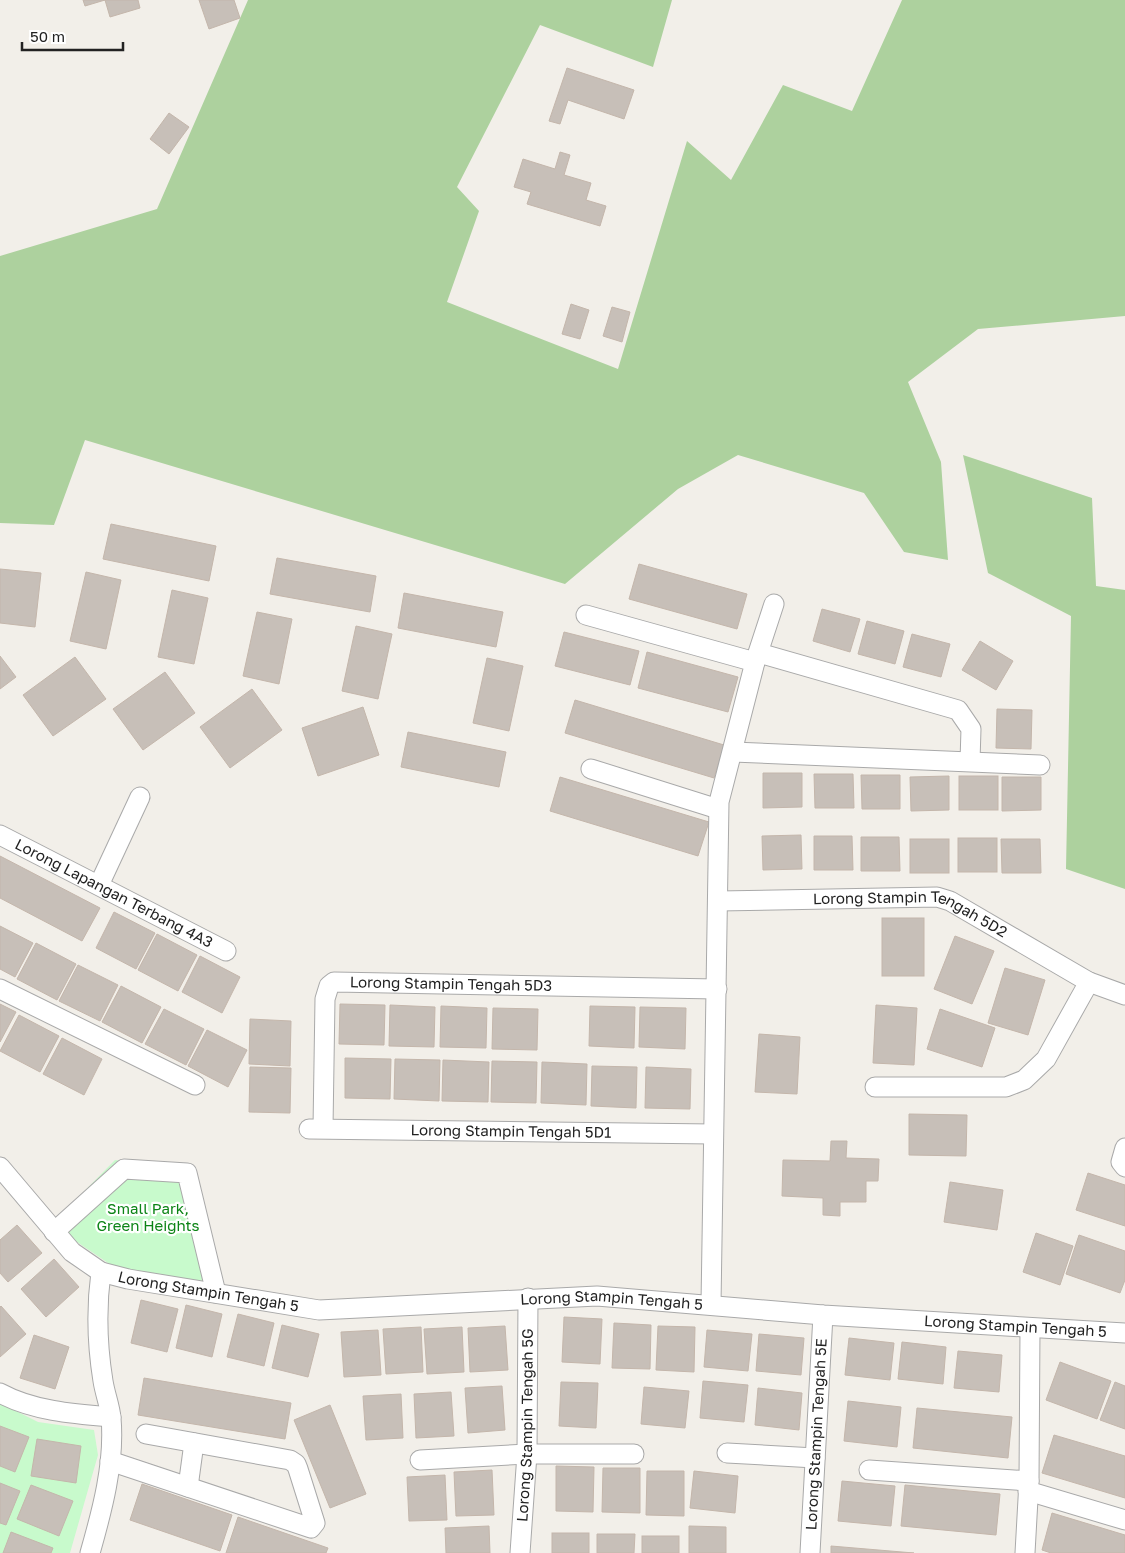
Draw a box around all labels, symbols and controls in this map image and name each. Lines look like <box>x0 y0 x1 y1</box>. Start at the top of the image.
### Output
scale bar <box>22 20 124 52</box>
text: 50 m <box>30 27 65 45</box>
street label: Lorong Lapangan Terbang 4A3 <box>12 834 216 951</box>
street label: Lorong Stampin Tengah 5D2 <box>813 887 1011 940</box>
street label: Lorong Stampin Tengah 5D3 <box>350 972 552 994</box>
street label: Lorong Stampin Tengah 5D1 <box>410 1120 612 1141</box>
park label: Small Park, Green Heights <box>96 1199 200 1234</box>
street label: Lorong Stampin Tengah 5 <box>116 1267 300 1315</box>
street label: Lorong Stampin Tengah 5 <box>520 1286 704 1313</box>
street label: Lorong Stampin Tengah 5 <box>924 1311 1107 1340</box>
street label: Lorong Stampin Tengah 5G <box>512 1328 536 1522</box>
street label: Lorong Stampin Tengah 5E <box>801 1338 830 1531</box>

